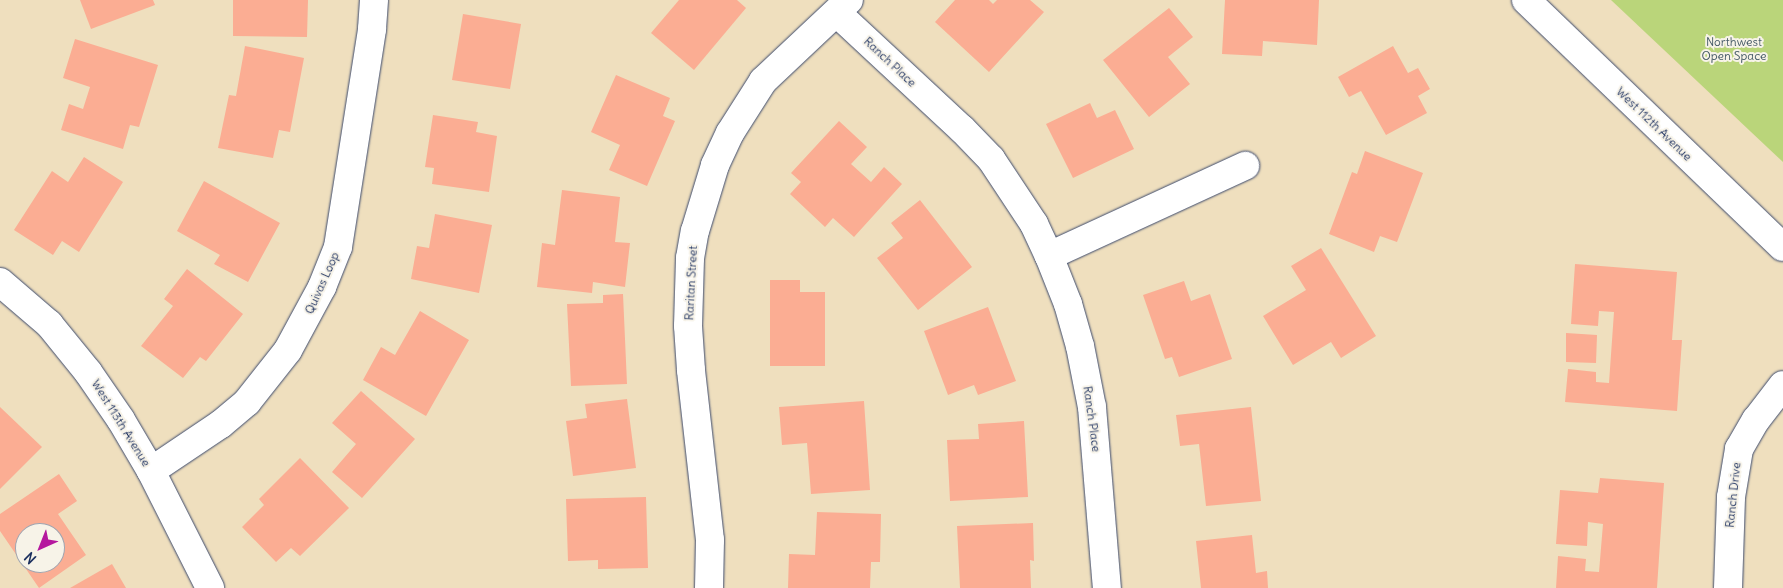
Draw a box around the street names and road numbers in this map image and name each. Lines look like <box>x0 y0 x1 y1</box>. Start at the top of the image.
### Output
street label: Ranch Place <box>861 34 919 90</box>
street label: West 112th Avenue <box>1613 84 1695 164</box>
street label: Raritan Street <box>682 245 700 321</box>
street label: Quivas Loop <box>302 250 342 316</box>
street label: West 113th Avenue <box>88 377 154 469</box>
street label: Ranch Place <box>1080 385 1104 453</box>
street label: Ranch Drive <box>1722 462 1744 528</box>

